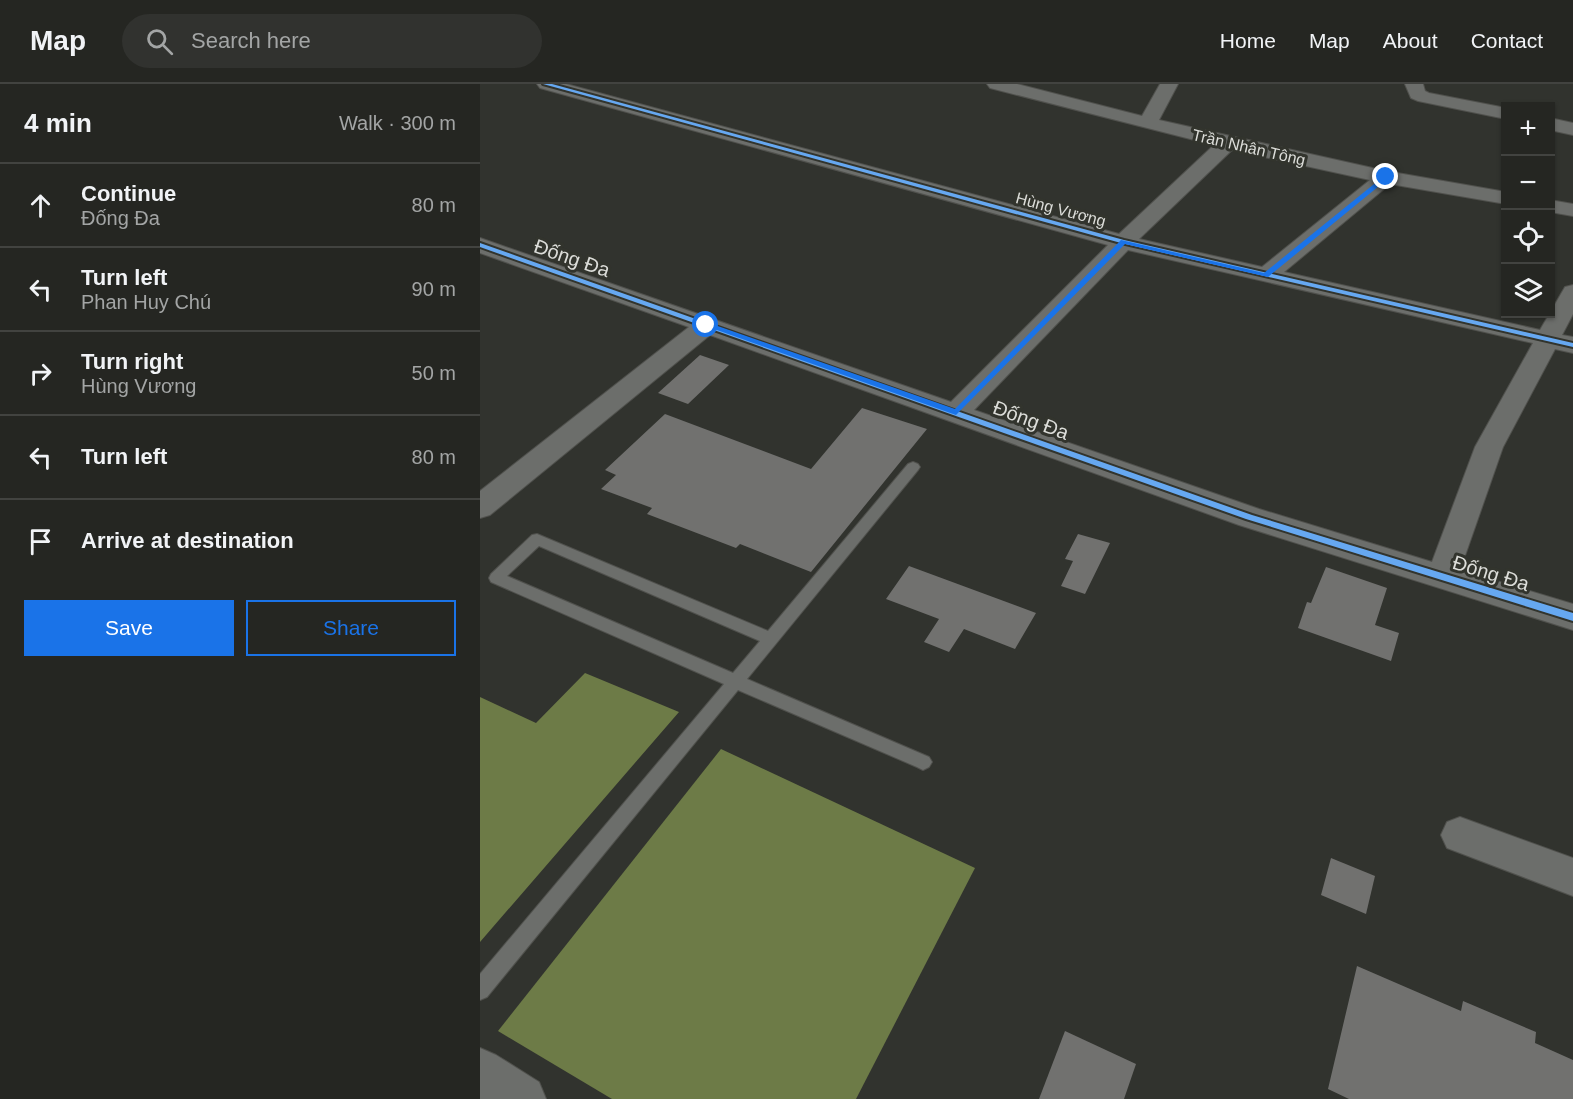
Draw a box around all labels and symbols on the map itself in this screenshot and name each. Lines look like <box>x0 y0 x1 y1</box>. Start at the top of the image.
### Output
street label: Trần Nhân Tông <box>1191 126 1307 169</box>
route end <box>1372 163 1398 189</box>
street label: Hùng Vương <box>1014 189 1108 230</box>
street label: Đống Đa <box>531 235 614 282</box>
route start <box>692 311 718 337</box>
street label: Đống Đa <box>990 396 1073 444</box>
street label: Đống Đa <box>1450 551 1533 595</box>

